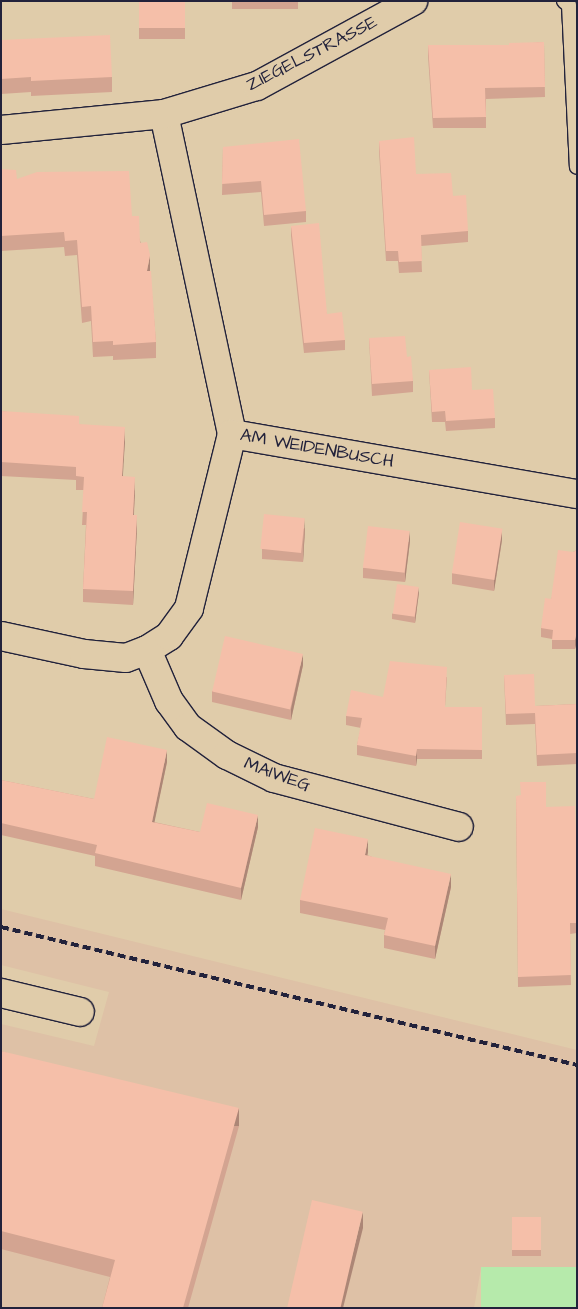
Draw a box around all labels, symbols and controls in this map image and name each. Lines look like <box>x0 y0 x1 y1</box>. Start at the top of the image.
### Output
street label: ZIEGELSTRASSE <box>243 12 381 96</box>
street label: AM WEIDENBUSCH <box>238 425 396 473</box>
street label: MAIWEG <box>241 753 313 797</box>

